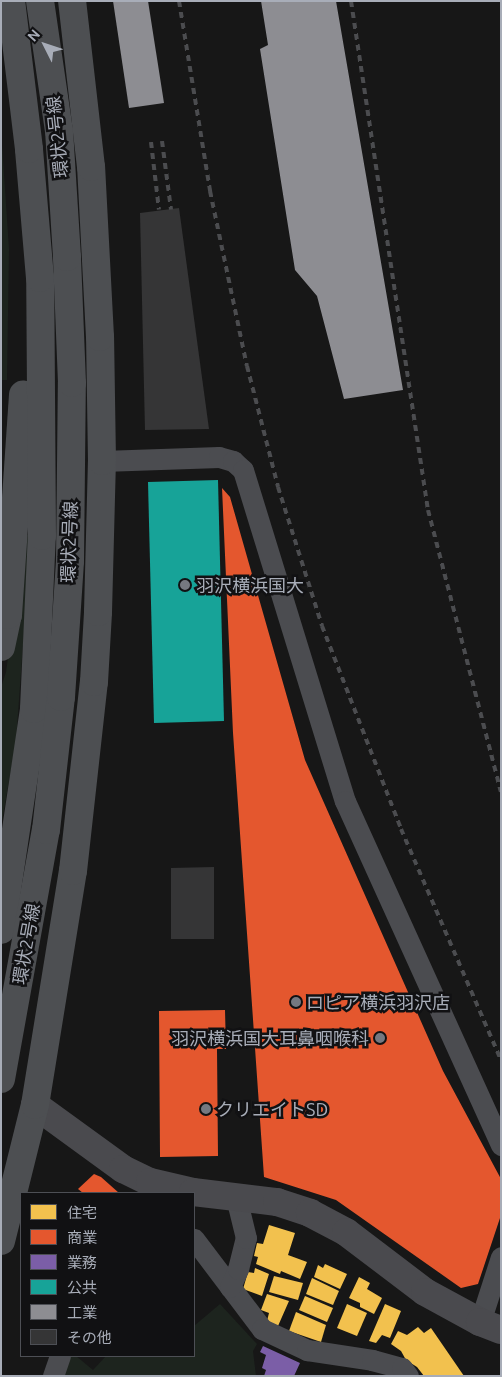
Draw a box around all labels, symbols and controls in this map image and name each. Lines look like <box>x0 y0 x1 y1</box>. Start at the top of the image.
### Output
north arrow <box>20 20 70 70</box>
text: N <box>24 26 43 44</box>
street label: 環状2号線 <box>42 95 72 179</box>
street label: 環状2号線 <box>57 501 81 583</box>
place label: 羽沢横浜国大 <box>196 574 304 596</box>
marker: 羽沢横浜国大 <box>178 578 192 592</box>
street label: 環状2号線 <box>8 902 44 986</box>
place label: ロピア横浜羽沢店 <box>306 991 450 1013</box>
marker: ロピア横浜羽沢店 <box>290 996 302 1008</box>
place label: 羽沢横浜国大耳鼻咽喉科 <box>171 1027 369 1049</box>
marker: 羽沢横浜国大耳鼻咽喉科 <box>373 1031 387 1045</box>
place label: クリエイトSD <box>216 1098 328 1120</box>
marker: クリエイトSD <box>200 1103 212 1115</box>
legend <box>20 1192 195 1357</box>
text: 住宅 <box>67 1204 97 1221</box>
text: 商業 <box>67 1229 97 1246</box>
text: 業務 <box>67 1254 97 1271</box>
text: 公共 <box>67 1279 97 1296</box>
text: 工業 <box>67 1304 97 1321</box>
text: その他 <box>67 1329 112 1346</box>

